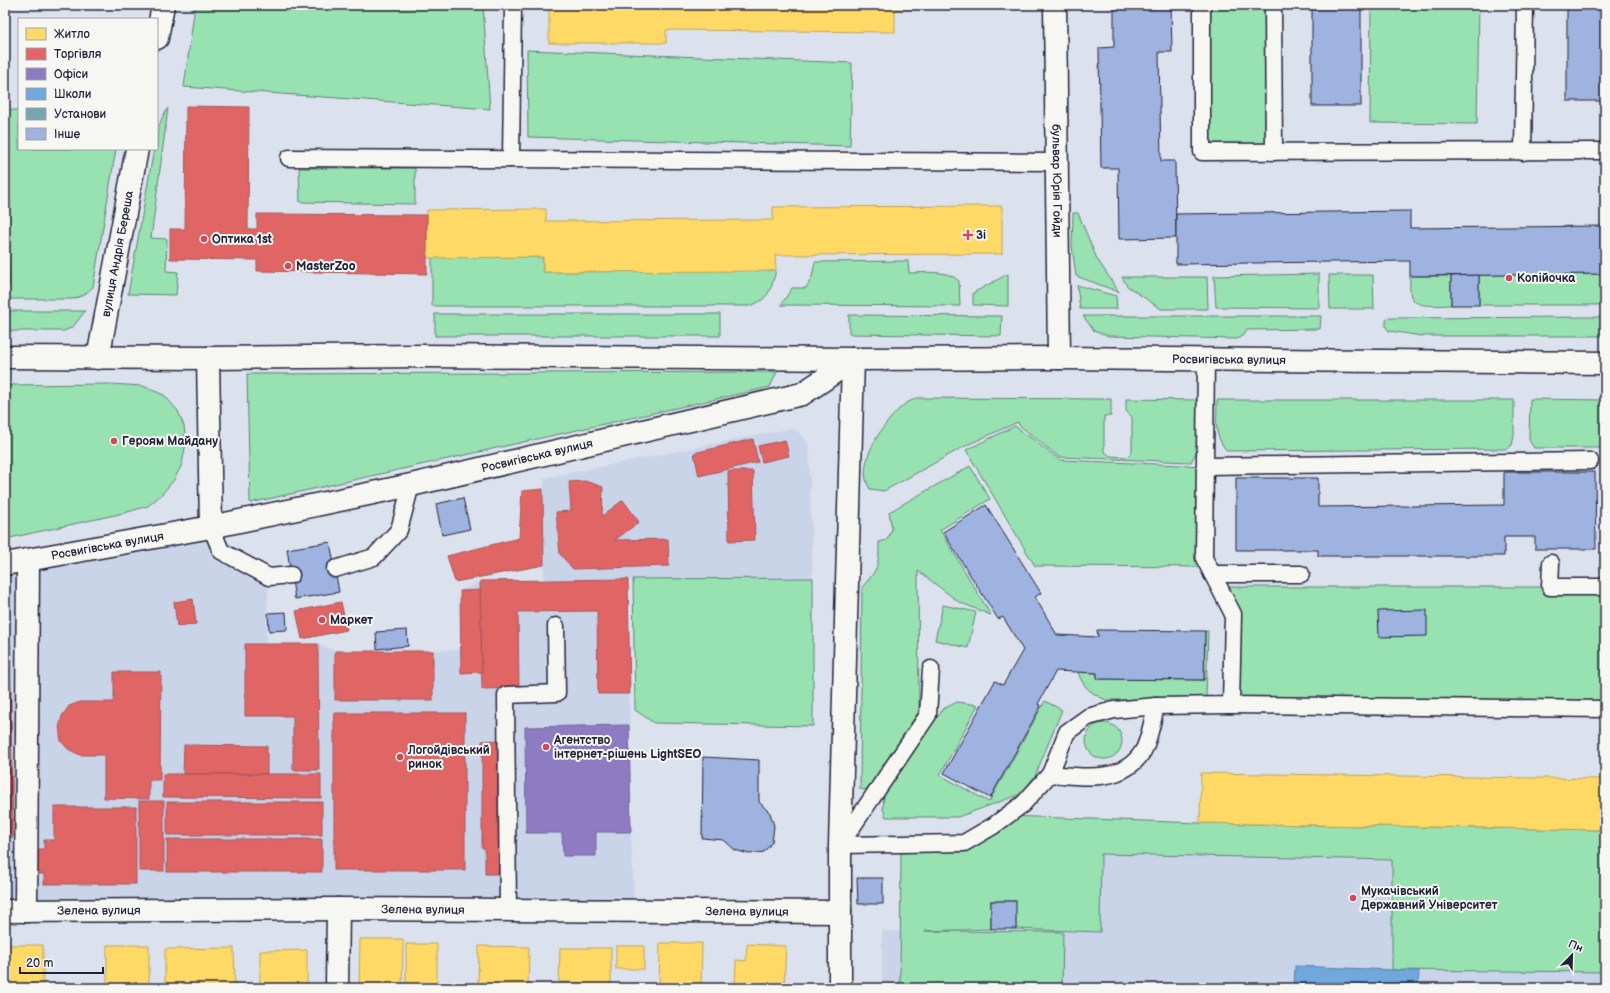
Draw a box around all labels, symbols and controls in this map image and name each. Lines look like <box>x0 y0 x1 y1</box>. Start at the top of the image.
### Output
legend <box>18 18 158 150</box>
text: Житло <box>54 27 90 42</box>
text: Торгівля <box>54 47 102 62</box>
text: Офіси <box>54 67 88 82</box>
text: Школи <box>54 87 91 102</box>
text: Установи <box>54 107 106 122</box>
street label: бульвар Юрія Гойди <box>1049 124 1065 238</box>
text: Інше <box>54 127 80 142</box>
street label: вулиця Андрія Береша <box>98 189 137 318</box>
place label: 3і <box>976 228 986 243</box>
marker: 3і <box>963 230 973 240</box>
place label: Оптика 1st <box>212 232 272 247</box>
marker: Оптика 1st <box>199 234 209 244</box>
place label: MasterZoo <box>296 259 356 274</box>
marker: MasterZoo <box>283 261 293 271</box>
place label: Копійочка <box>1517 271 1576 286</box>
marker: Копійочка <box>1504 273 1514 283</box>
street label: Росвигівська вулиця <box>1172 352 1286 368</box>
place label: Героям Майдану <box>122 434 218 449</box>
street label: Росвигівська вулиця <box>480 435 595 476</box>
marker: Героям Майдану <box>109 436 119 446</box>
street label: Росвигівська вулиця <box>50 528 165 563</box>
place label: Маркет <box>330 613 373 628</box>
marker: Маркет <box>317 615 327 625</box>
place label: Агентство інтернет-рішень LightSEO <box>553 733 702 762</box>
marker: Агентство інтернет-рішень LightSEO <box>541 742 551 752</box>
place label: Логойдівський ринок <box>407 743 490 772</box>
marker: Логойдівський ринок <box>395 752 405 762</box>
place label: Мукачівський Державний Університет <box>1361 884 1498 913</box>
marker: Мукачівський Державний Університет <box>1348 893 1358 903</box>
street label: Зелена вулиця <box>381 902 465 917</box>
street label: Зелена вулиця <box>57 903 141 918</box>
street label: Зелена вулиця <box>705 904 789 919</box>
north arrow <box>1552 935 1592 975</box>
text: Пн <box>1566 937 1585 955</box>
scale bar <box>20 949 103 975</box>
text: 20 m <box>26 956 53 971</box>

